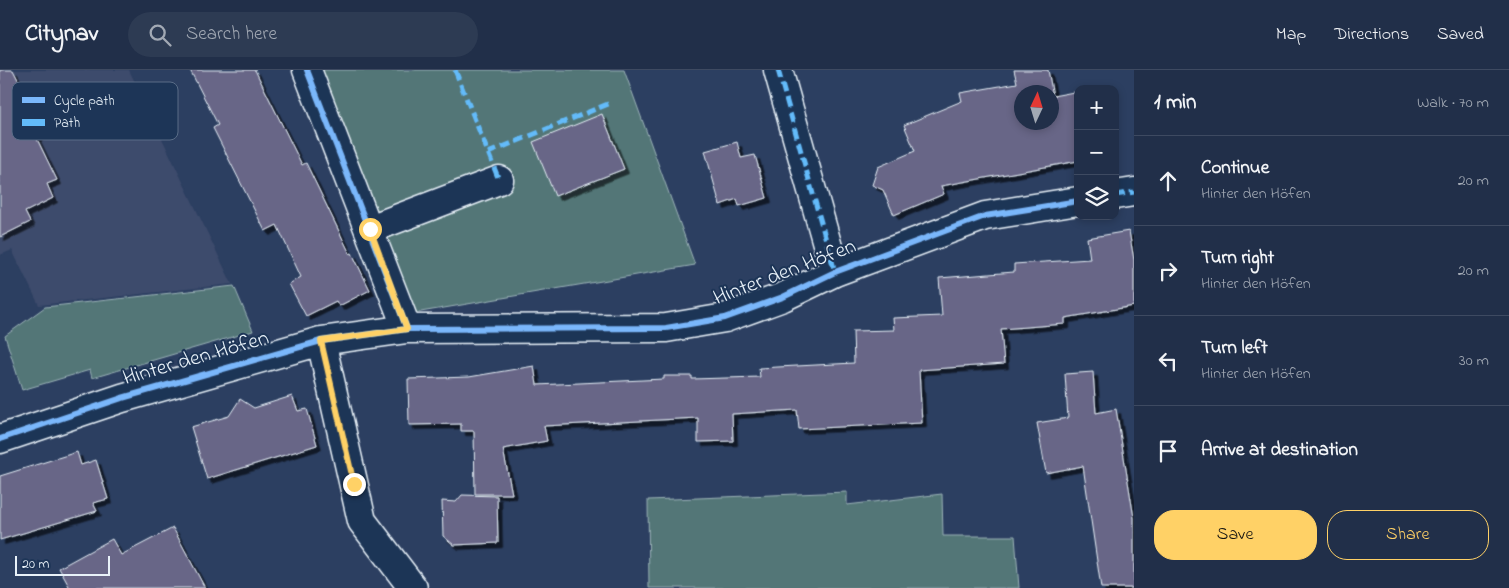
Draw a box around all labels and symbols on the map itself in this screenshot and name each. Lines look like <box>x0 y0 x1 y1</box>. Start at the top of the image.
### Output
legend <box>12 82 178 140</box>
north arrow <box>1014 85 1059 130</box>
text: Cycle path <box>54 91 115 113</box>
text: Path <box>54 113 80 134</box>
route start <box>359 218 382 241</box>
street label: Hinter den Höfen <box>709 231 861 315</box>
street label: Hinter den Höfen <box>119 323 273 395</box>
route end <box>343 473 366 496</box>
scale bar <box>15 553 110 576</box>

